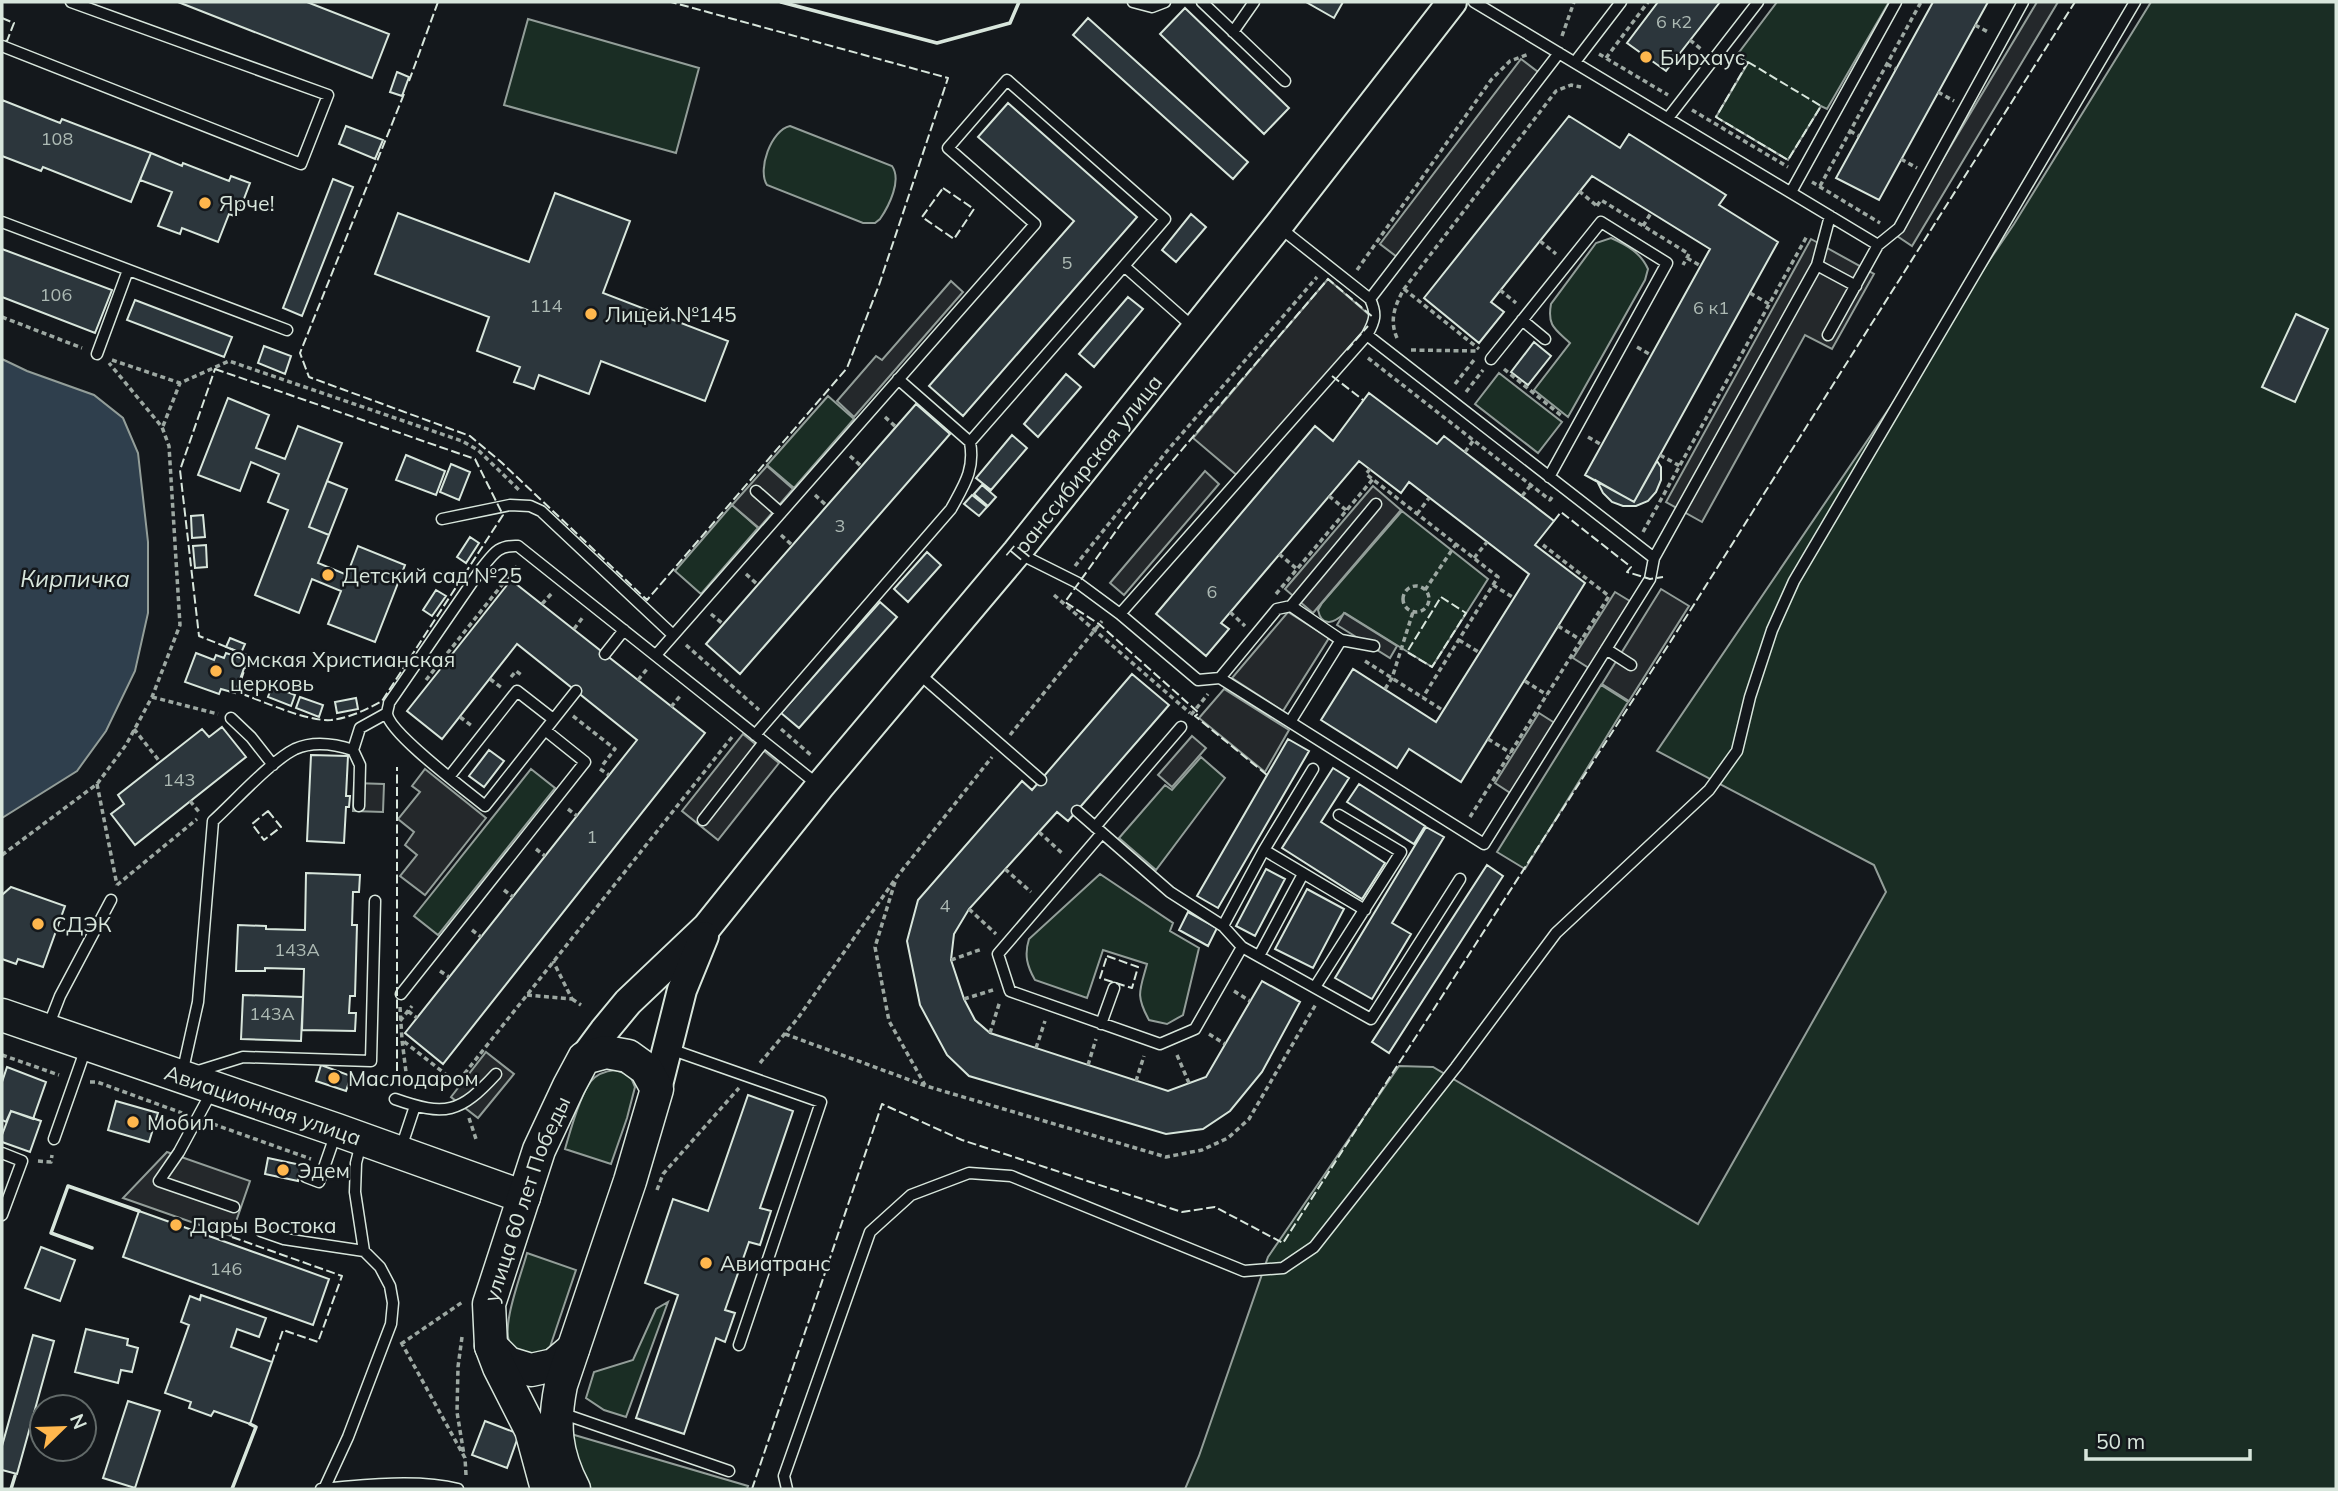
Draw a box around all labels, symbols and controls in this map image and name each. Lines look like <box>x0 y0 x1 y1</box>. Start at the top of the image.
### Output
house number: 6 к2 <box>1656 10 1692 33</box>
place label: Бирхаус <box>1660 44 1745 70</box>
marker: Бирхаус <box>1638 49 1654 65</box>
house number: 108 <box>41 127 73 150</box>
place label: Ярче! <box>219 190 275 216</box>
marker: Ярче! <box>197 195 213 211</box>
house number: 5 <box>1062 251 1073 274</box>
house number: 106 <box>40 283 72 306</box>
house number: 114 <box>530 294 562 317</box>
house number: 6 к1 <box>1693 296 1729 319</box>
place label: Лицей №145 <box>605 301 737 327</box>
marker: Лицей №145 <box>583 306 599 322</box>
street label: Транссибирская улица <box>1001 369 1167 568</box>
house number: 3 <box>835 514 845 537</box>
place label: Детский сад №25 <box>342 562 522 588</box>
water label: Кирпичка <box>20 564 130 593</box>
marker: Детский сад №25 <box>320 567 336 583</box>
house number: 6 <box>1207 580 1217 603</box>
place label: Омская Христианская церковь <box>230 646 455 696</box>
marker: Омская Христианская церковь <box>208 663 224 679</box>
house number: 143 <box>163 768 195 791</box>
house number: 1 <box>587 825 597 848</box>
house number: 4 <box>940 894 951 917</box>
place label: СДЭК <box>52 911 112 937</box>
marker: СДЭК <box>30 916 46 932</box>
house number: 143А <box>274 938 320 961</box>
house number: 143А <box>249 1002 295 1025</box>
street label: Авиационная улица <box>161 1059 365 1151</box>
place label: Маслодаром <box>348 1065 479 1091</box>
marker: Маслодаром <box>326 1070 342 1086</box>
street label: улица 60 лет Победы <box>478 1092 576 1305</box>
place label: Мобил <box>147 1109 214 1135</box>
marker: Мобил <box>125 1114 141 1130</box>
place label: Эдем <box>297 1157 350 1183</box>
marker: Эдем <box>275 1162 291 1178</box>
place label: Дары Востока <box>190 1212 336 1238</box>
marker: Дары Востока <box>168 1217 184 1233</box>
place label: Авиатранс <box>720 1250 831 1276</box>
marker: Авиатранс <box>698 1255 714 1271</box>
house number: 146 <box>210 1257 242 1280</box>
north arrow <box>28 1393 98 1463</box>
text: N <box>65 1410 92 1433</box>
scale bar <box>2086 1418 2250 1462</box>
text: 50 m <box>2096 1428 2145 1454</box>

